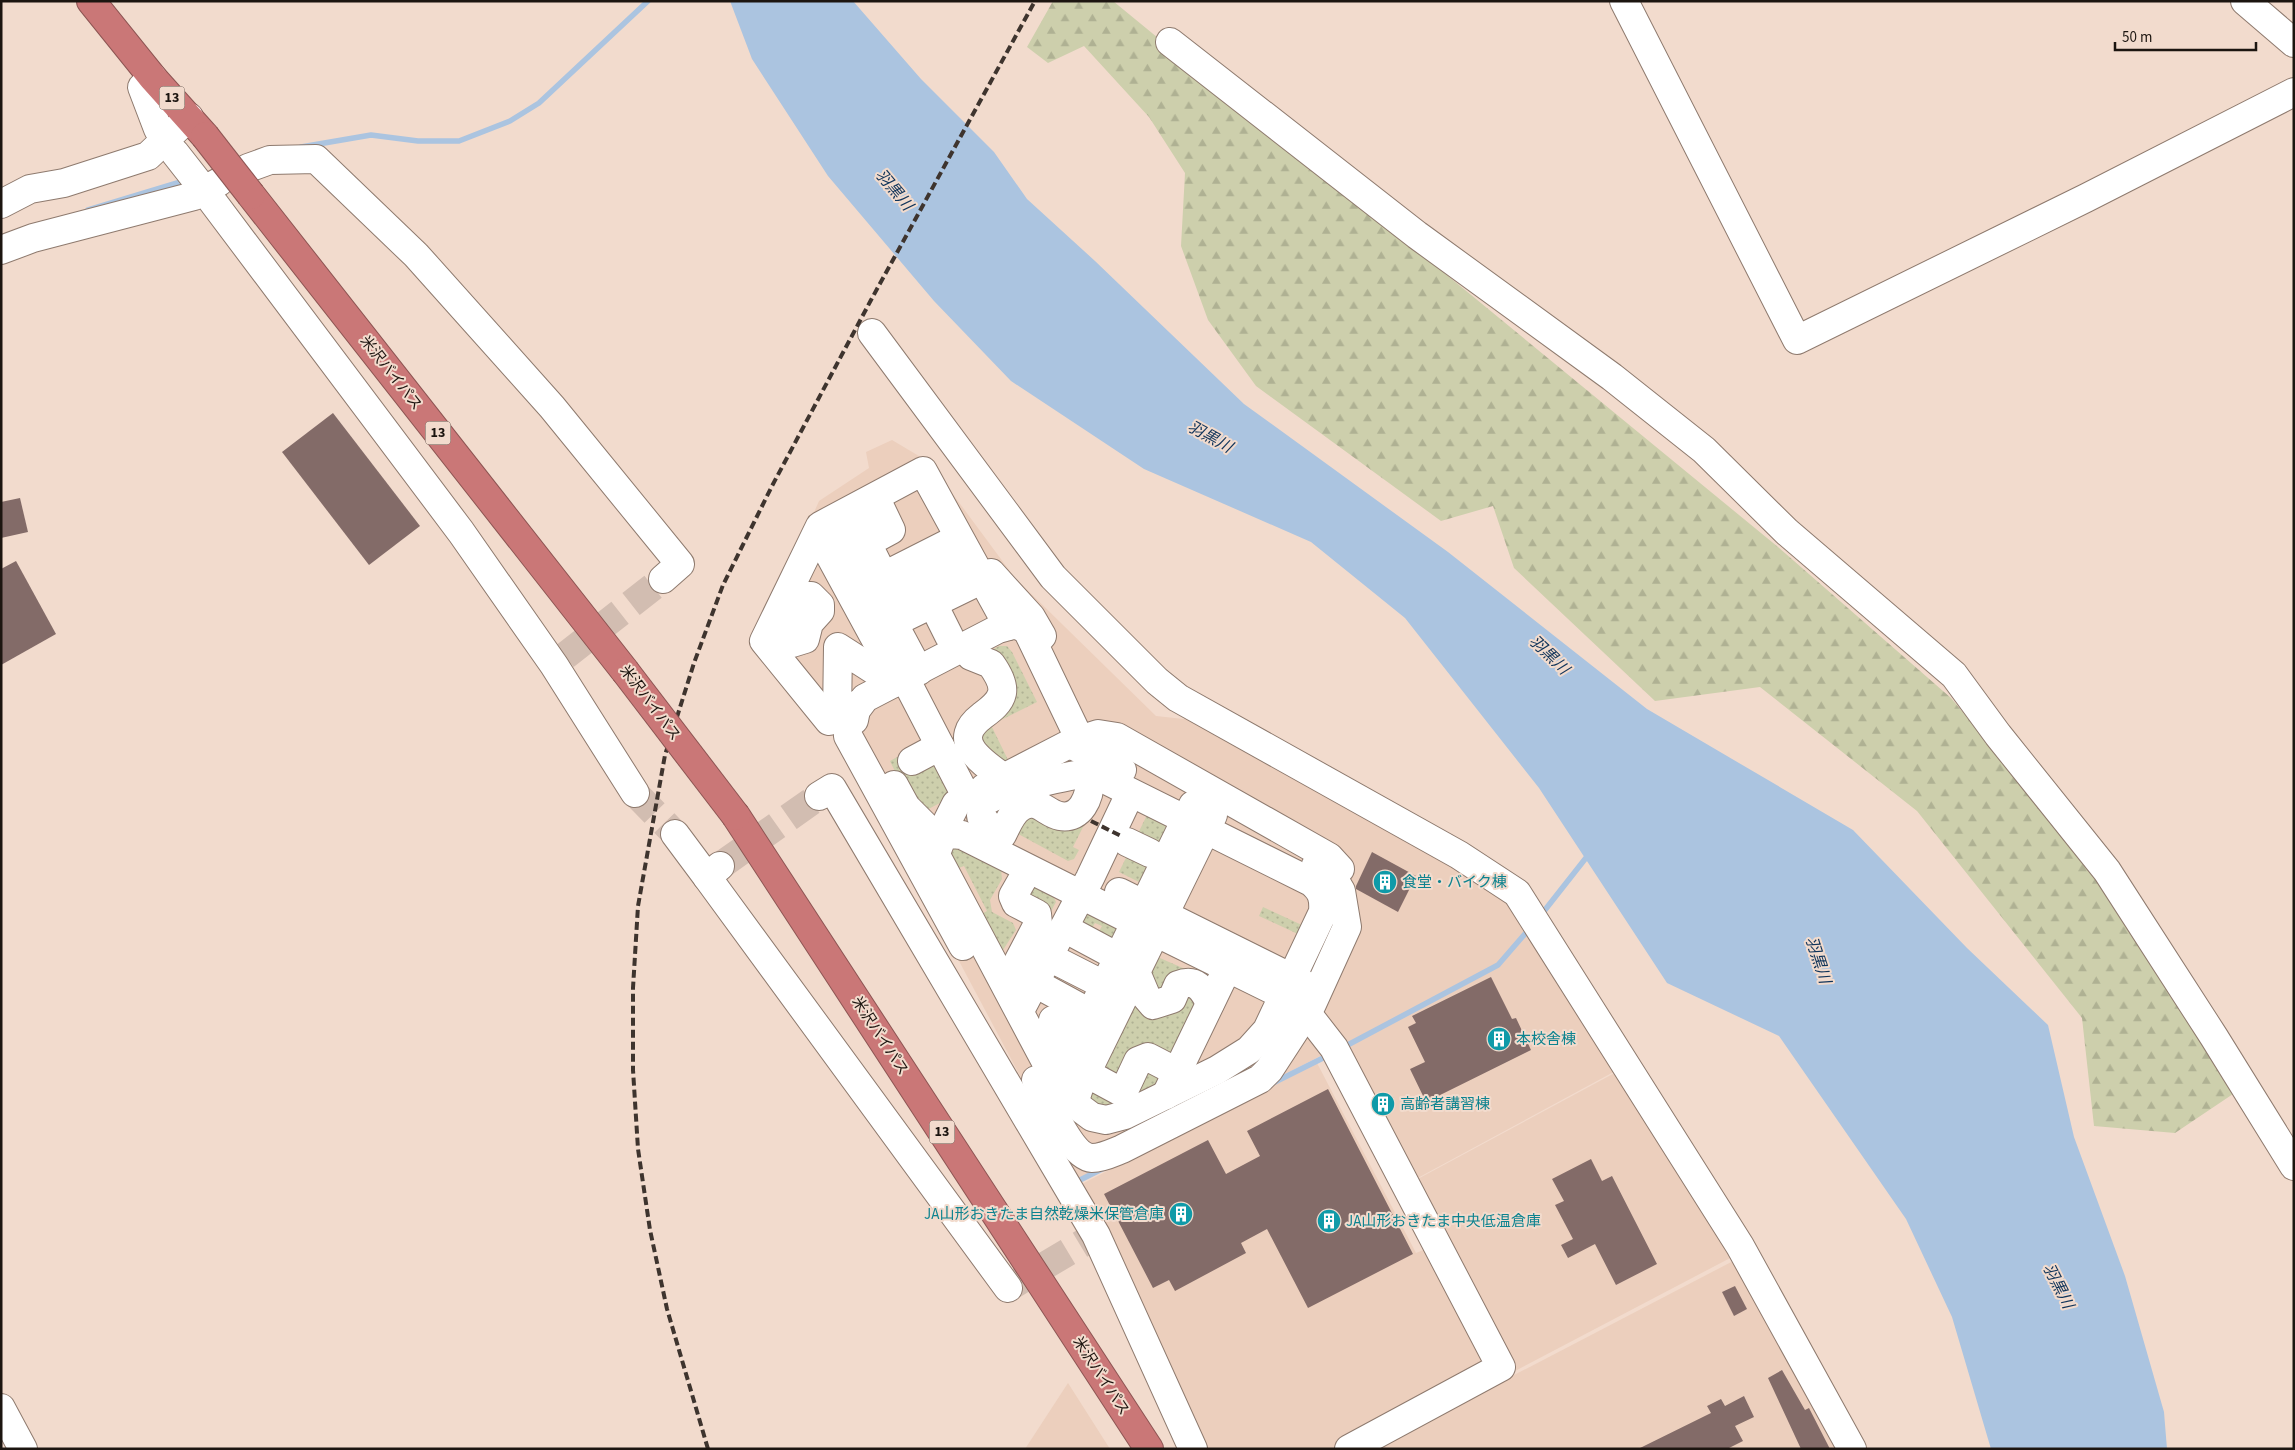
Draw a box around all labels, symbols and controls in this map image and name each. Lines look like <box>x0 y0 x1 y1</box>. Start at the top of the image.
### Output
scale bar <box>2115 20 2256 52</box>
text: 50 m <box>2122 27 2152 48</box>
road number: 13 <box>160 86 184 110</box>
water label: 羽黒川 <box>870 165 919 217</box>
street label: 米沢バイパス <box>355 331 427 415</box>
water label: 羽黒川 <box>1184 416 1238 459</box>
road number: 13 <box>426 422 450 444</box>
water label: 羽黒川 <box>1524 630 1575 681</box>
street label: 米沢バイパス <box>615 661 685 745</box>
building icon: 食堂・バイク棟 <box>1372 869 1398 895</box>
place label: 食堂・バイク棟 <box>1402 872 1507 893</box>
water label: 羽黒川 <box>1800 934 1836 988</box>
street label: 米沢バイパス <box>847 993 913 1079</box>
building icon: 本校舎棟 <box>1486 1026 1512 1052</box>
place label: 本校舎棟 <box>1516 1029 1576 1050</box>
building icon: 高齢者講習棟 <box>1370 1091 1396 1117</box>
place label: 高齢者講習棟 <box>1400 1094 1490 1115</box>
road number: 13 <box>930 1120 954 1144</box>
building icon: JA山形おきたま自然乾燥米保管倉庫 <box>1168 1201 1194 1227</box>
place label: JA山形おきたま自然乾燥米保管倉庫 <box>924 1204 1164 1225</box>
building icon: JA山形おきたま中央低温倉庫 <box>1316 1208 1342 1234</box>
place label: JA山形おきたま中央低温倉庫 <box>1346 1211 1541 1232</box>
water label: 羽黒川 <box>2037 1260 2080 1314</box>
street label: 米沢バイパス <box>1068 1333 1134 1419</box>

